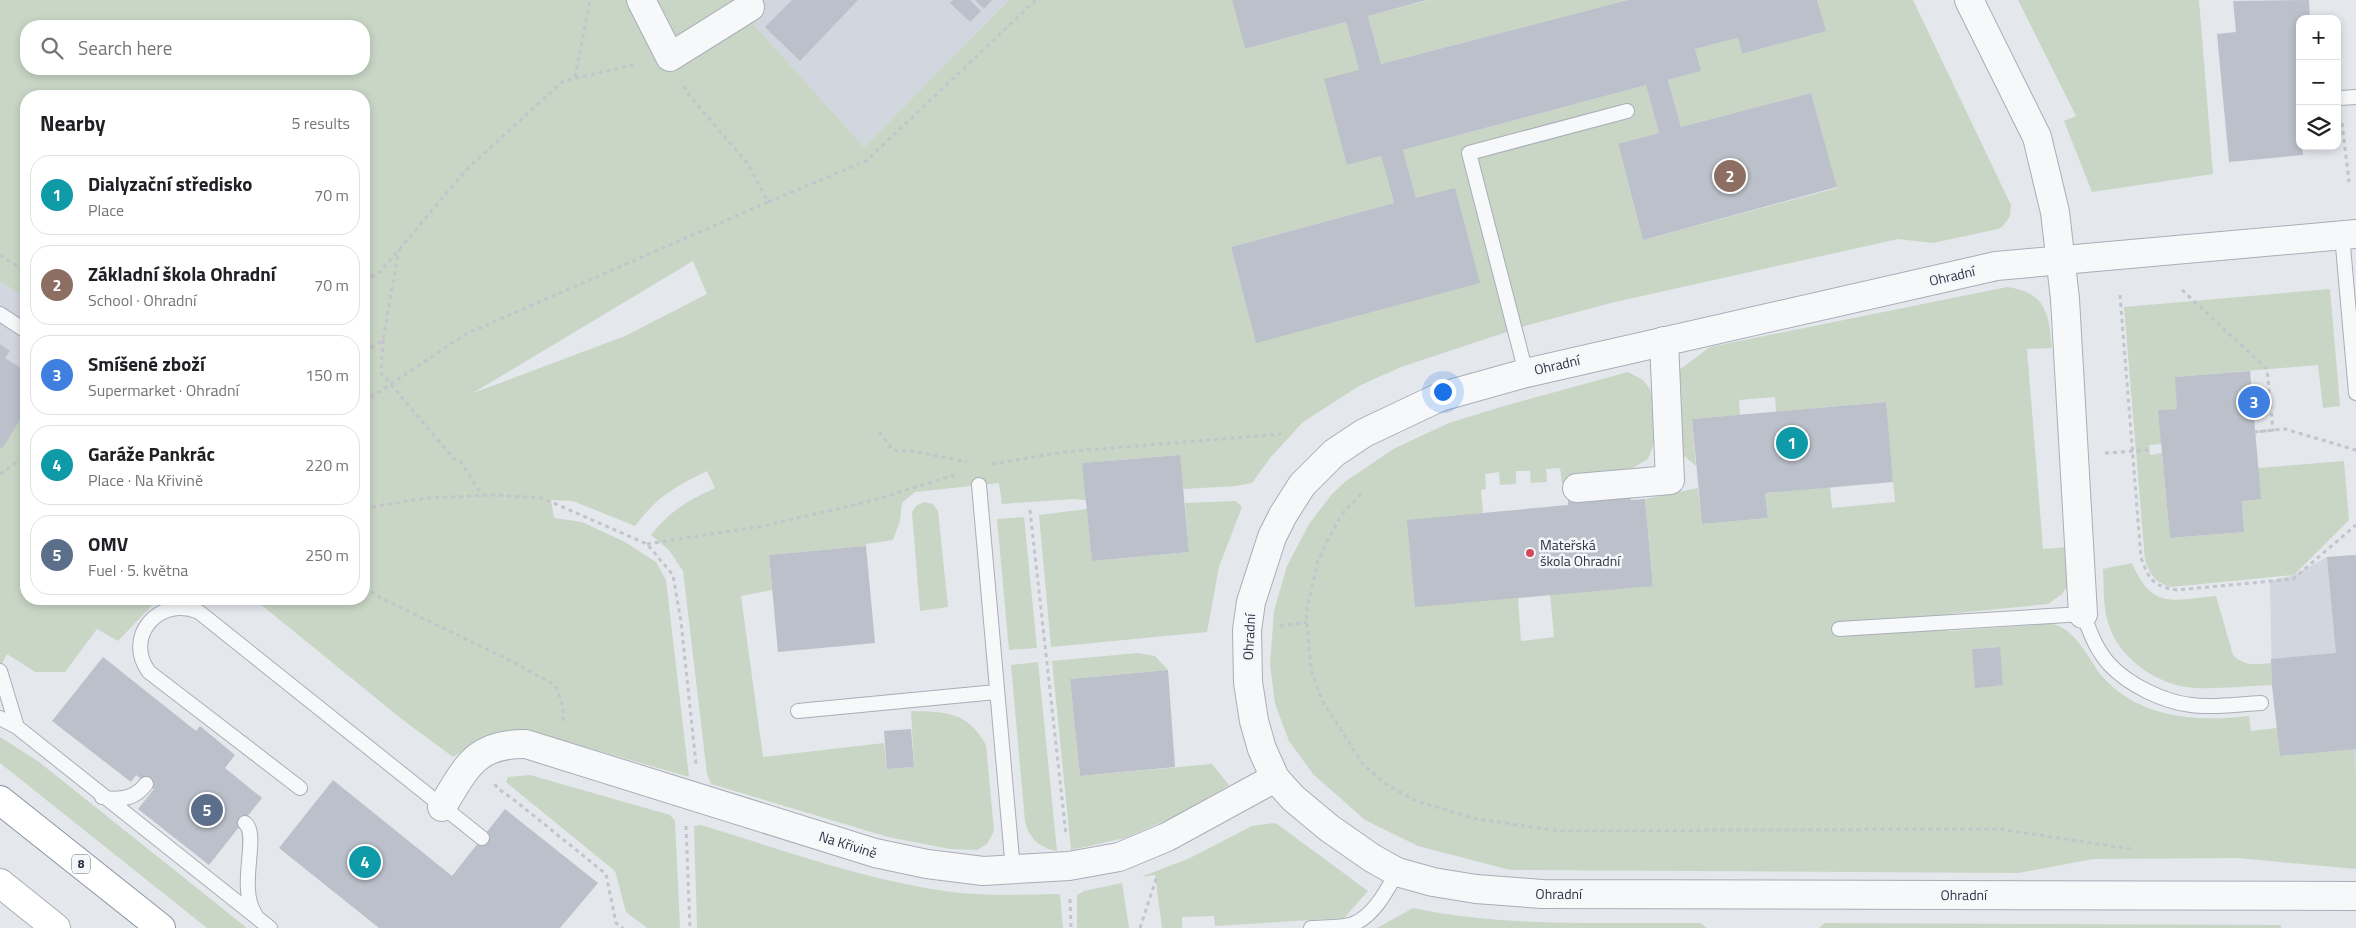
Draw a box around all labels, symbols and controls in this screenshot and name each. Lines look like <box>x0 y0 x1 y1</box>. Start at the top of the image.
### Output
map controls <box>2296 15 2341 150</box>
button: + <box>2296 15 2341 60</box>
search box <box>20 20 370 75</box>
text: Search here <box>78 33 172 62</box>
icon: search <box>38 34 66 62</box>
button: − <box>2296 60 2341 105</box>
button: layers <box>2296 105 2341 150</box>
text: Nearby <box>40 107 105 139</box>
text: 5 results <box>291 111 350 135</box>
pin: 2 <box>1714 157 1746 195</box>
text: Dialyzační středisko <box>88 169 252 198</box>
text: 1 <box>53 183 61 207</box>
text: 70 m <box>314 183 349 207</box>
text: Place <box>88 198 124 222</box>
text: Základní škola Ohradní <box>88 259 276 288</box>
street label: Ohradní <box>1927 260 1978 291</box>
text: 2 <box>53 273 61 297</box>
text: 70 m <box>314 273 349 297</box>
text: School · Ohradní <box>88 288 197 312</box>
text: Smíšené zboží <box>88 349 205 378</box>
street label: Ohradní <box>1532 349 1583 380</box>
text: 3 <box>53 363 61 387</box>
text: 150 m <box>305 363 349 387</box>
text: Supermarket · Ohradní <box>88 378 239 402</box>
your location <box>1430 379 1456 405</box>
pin: 3 <box>2238 383 2270 421</box>
pin: 1 <box>1776 424 1808 462</box>
text: Garáže Pankrác <box>88 439 215 468</box>
text: 4 <box>53 453 61 477</box>
text: 220 m <box>305 453 349 477</box>
text: Place · Na Křivině <box>88 468 203 492</box>
text: OMV <box>88 529 128 558</box>
place label: Mateřská škola Ohradní <box>1540 534 1621 571</box>
text: 5 <box>53 543 61 567</box>
text: 250 m <box>305 543 349 567</box>
marker: Mateřská škola Ohradní <box>1524 547 1536 559</box>
text: Fuel · 5. května <box>88 558 188 582</box>
street label: Ohradní <box>1237 612 1260 661</box>
pin: 5 <box>191 791 223 829</box>
street label: Na Křivině <box>816 825 880 863</box>
pin: 4 <box>349 843 381 881</box>
road number: 8 <box>72 854 90 874</box>
street label: Ohradní <box>1535 883 1583 904</box>
street label: Ohradní <box>1940 884 1988 905</box>

